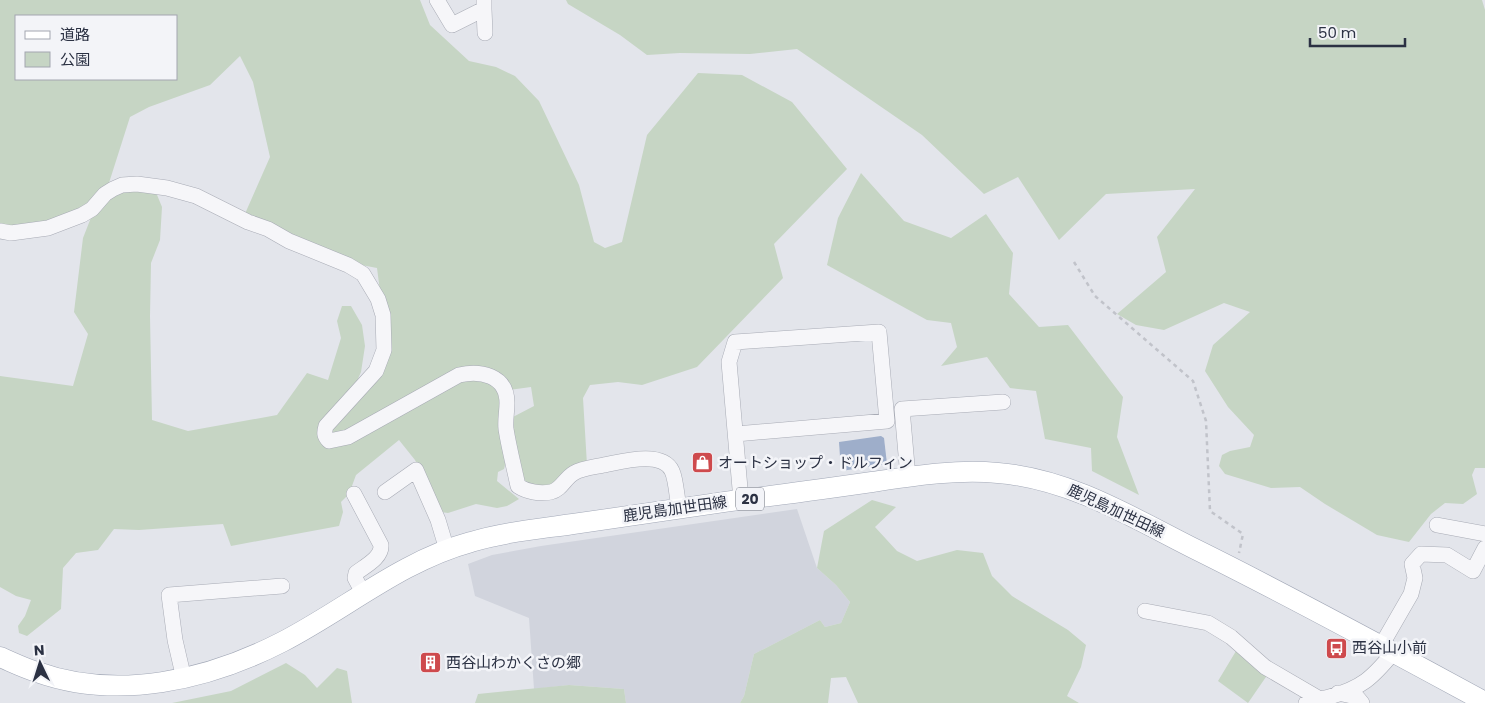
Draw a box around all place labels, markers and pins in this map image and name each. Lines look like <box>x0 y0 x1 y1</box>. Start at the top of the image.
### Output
shop icon: オートショップ・ドルフィン <box>690 451 714 475</box>
place label: オートショップ・ドルフィン <box>718 452 913 473</box>
bus stop icon: 西谷山小前 <box>1324 636 1348 660</box>
place label: 西谷山小前 <box>1352 637 1427 658</box>
building icon: 西谷山わかくさの郷 <box>418 651 442 675</box>
place label: 西谷山わかくさの郷 <box>446 652 581 673</box>

